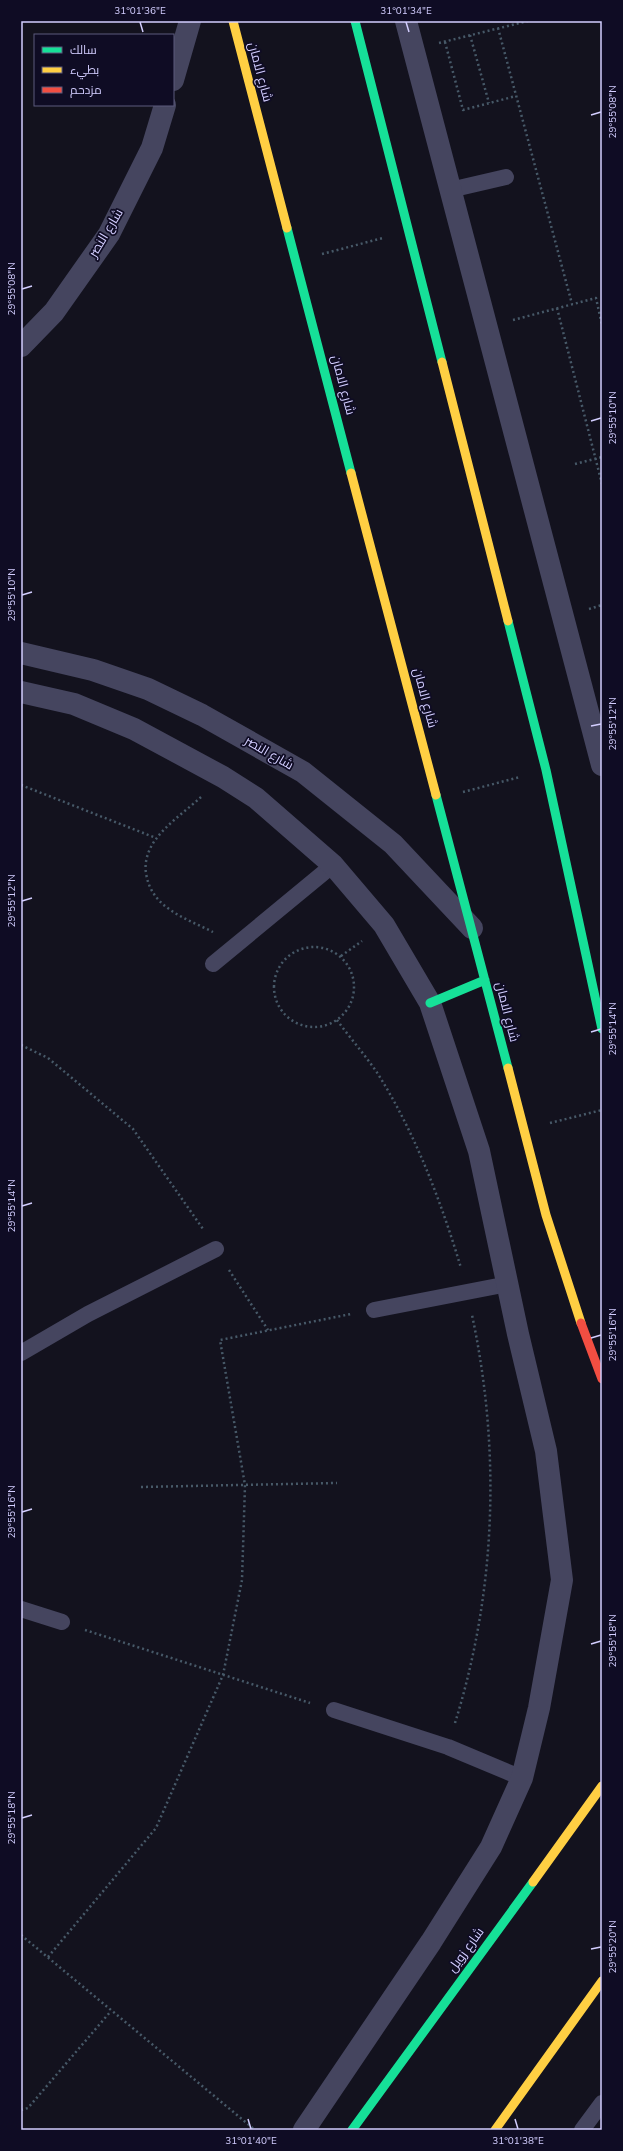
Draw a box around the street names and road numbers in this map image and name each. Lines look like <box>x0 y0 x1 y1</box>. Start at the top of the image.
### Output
street label: شارع الامان <box>243 40 277 104</box>
street label: شارع النصر <box>84 205 128 262</box>
street label: شارع الامان <box>326 353 360 417</box>
street label: شارع الامان <box>408 666 442 730</box>
street label: شارع النصر <box>240 731 297 774</box>
street label: شارع الامان <box>491 980 523 1044</box>
street label: شارع زويل <box>444 1924 488 1976</box>

